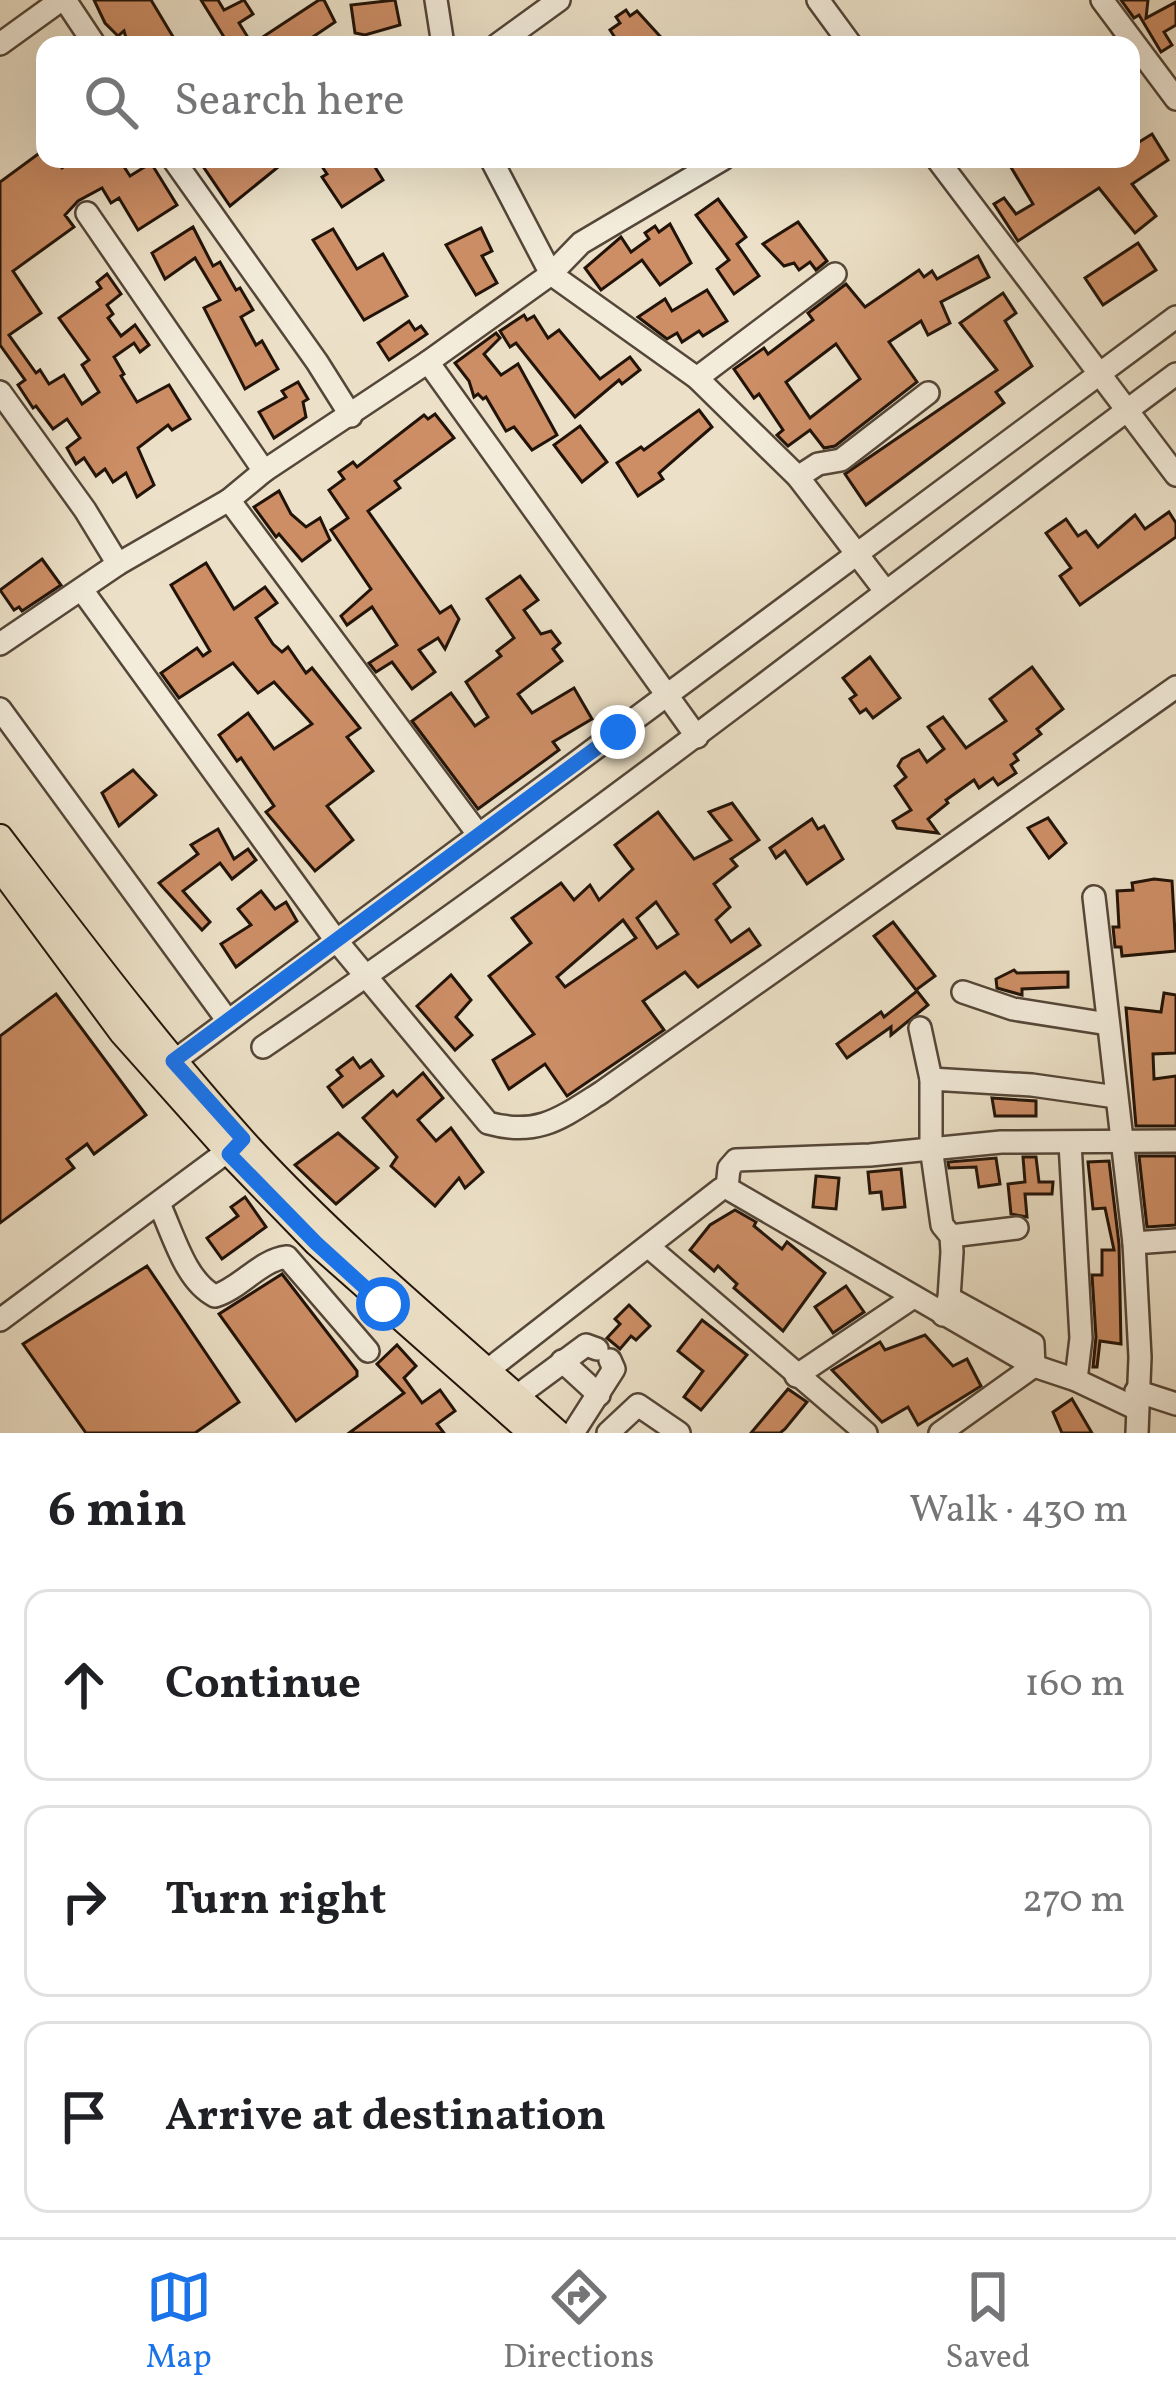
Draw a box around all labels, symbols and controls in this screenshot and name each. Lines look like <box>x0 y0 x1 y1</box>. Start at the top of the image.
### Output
search box <box>36 36 1140 168</box>
icon: search <box>78 69 144 135</box>
text: Search here <box>174 71 405 134</box>
route end <box>591 705 645 759</box>
route start <box>356 1277 410 1331</box>
text: 6 min <box>48 1476 187 1547</box>
text: Walk · 430 m <box>909 1484 1128 1538</box>
icon: ahead <box>51 1652 117 1718</box>
text: Continue <box>165 1654 361 1717</box>
text: 160 m <box>1024 1658 1125 1712</box>
icon: right <box>51 1868 117 1934</box>
text: Turn right <box>165 1870 386 1933</box>
text: 270 m <box>1022 1874 1125 1928</box>
icon: arrive <box>51 2084 117 2150</box>
text: Arrive at destination <box>165 2086 606 2149</box>
tab: Map <box>146 2264 212 2382</box>
tab: Directions <box>503 2264 654 2382</box>
tab: Saved <box>945 2264 1030 2382</box>

